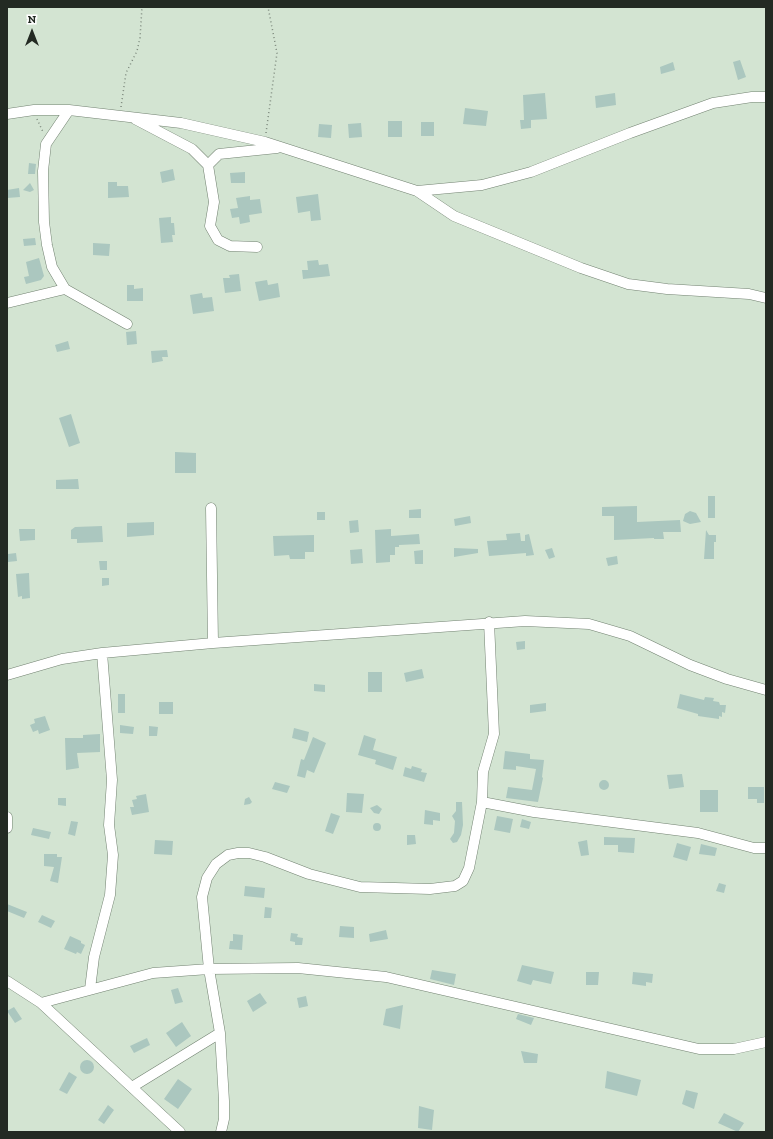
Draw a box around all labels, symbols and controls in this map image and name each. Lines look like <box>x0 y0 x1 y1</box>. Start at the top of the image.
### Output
north arrow <box>12 12 52 52</box>
text: N <box>28 13 36 26</box>

